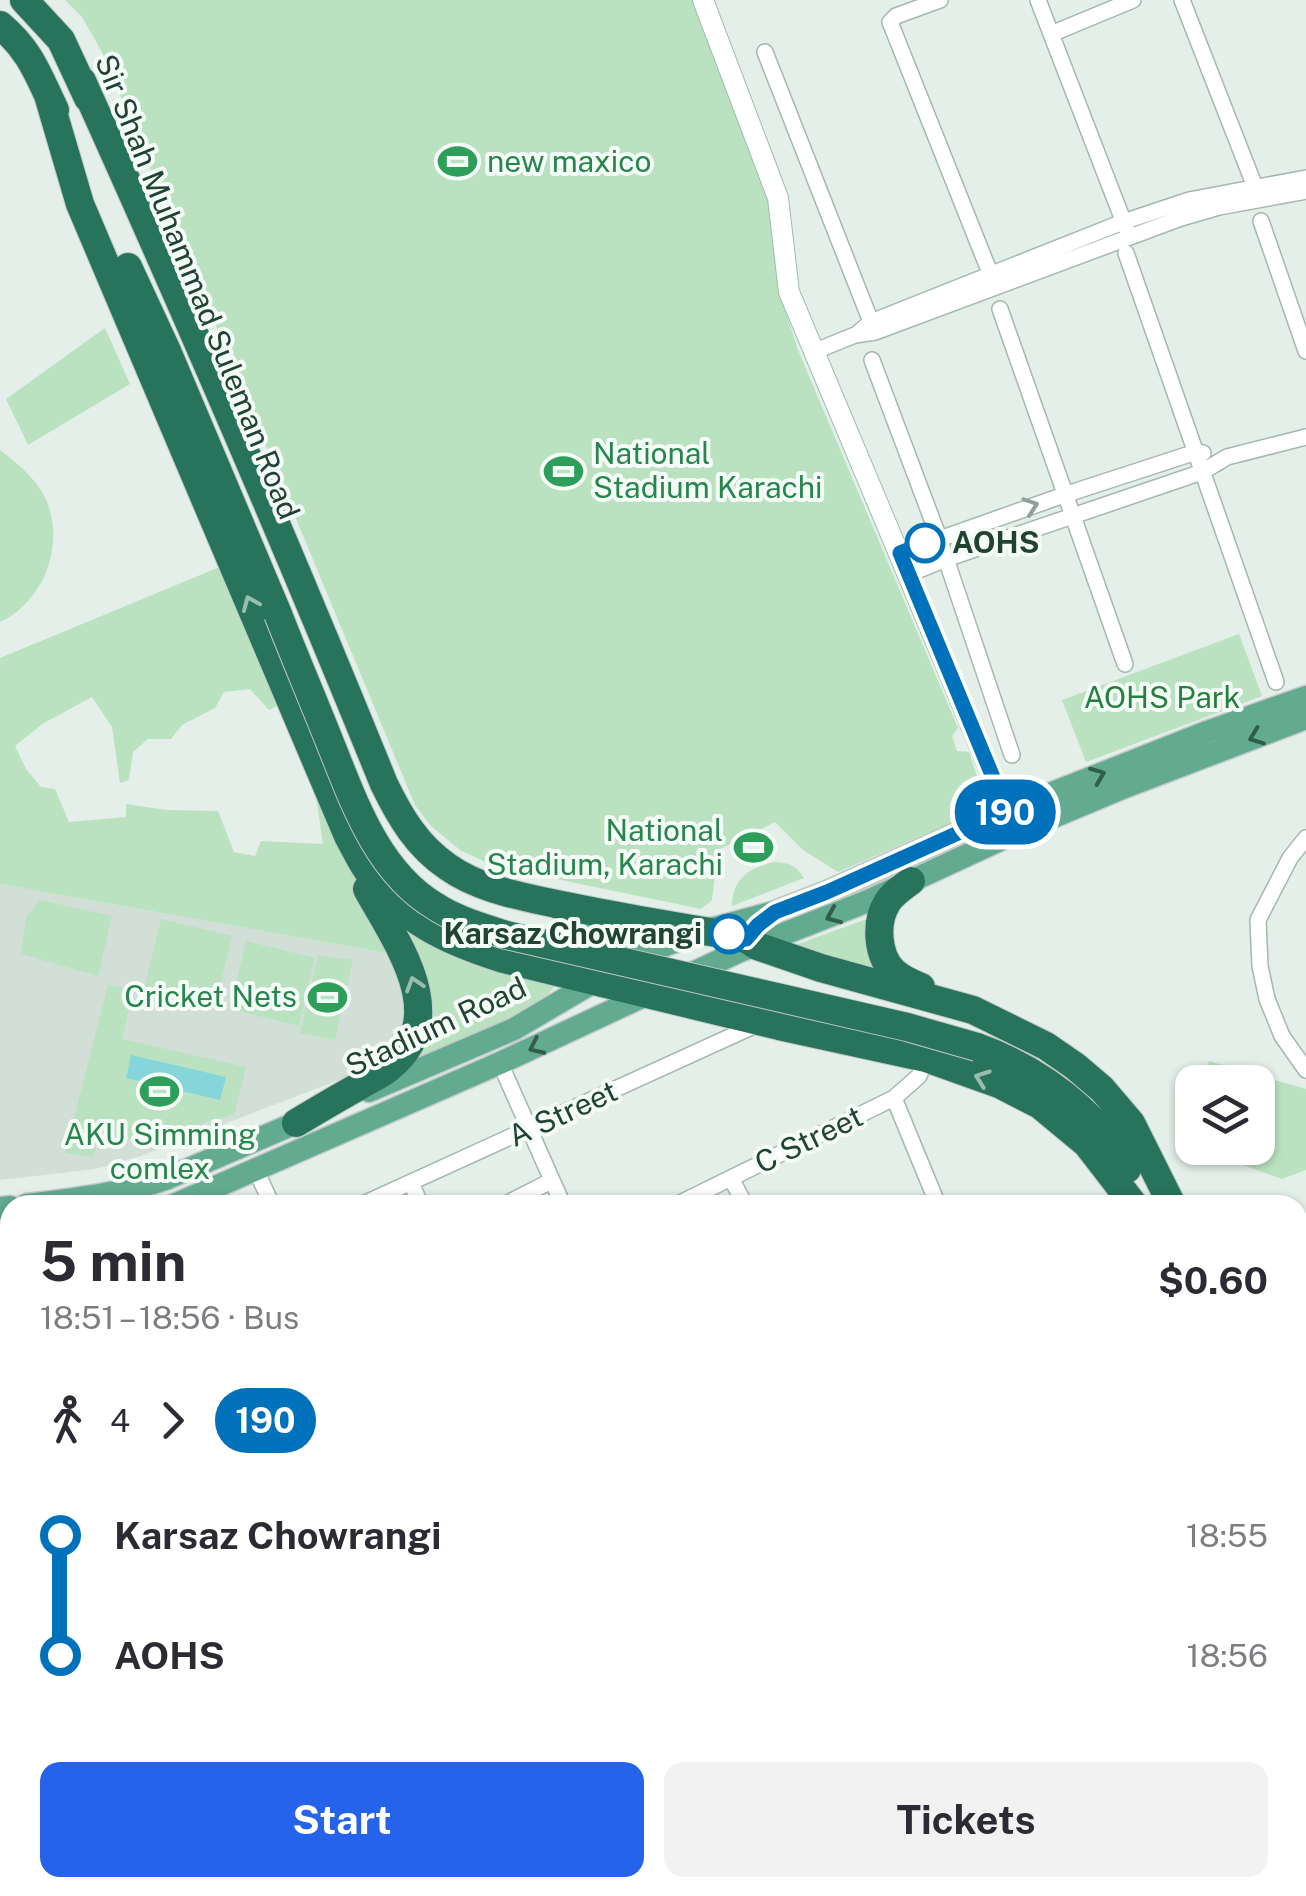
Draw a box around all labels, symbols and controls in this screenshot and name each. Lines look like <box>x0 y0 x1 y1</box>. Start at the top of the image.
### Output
street label: Sir Shah Muhammad Suleman Road <box>88 49 308 524</box>
sports icon: new maxico <box>436 141 478 183</box>
place label: new maxico <box>487 143 651 179</box>
place label: National Stadium Karachi <box>593 435 822 505</box>
sports icon: National Stadium Karachi <box>542 450 584 492</box>
one-way arrow <box>1022 497 1039 518</box>
marker: AOHS <box>906 524 944 562</box>
place label: AOHS <box>952 524 1039 560</box>
one-way arrow <box>241 595 261 613</box>
park label: AOHS Park <box>1084 679 1240 715</box>
one-way arrow <box>1249 725 1266 745</box>
one-way arrow <box>1088 767 1106 787</box>
line badge: 190 <box>948 780 1062 844</box>
text: 190 <box>975 792 1035 833</box>
place label: National Stadium, Karachi <box>487 812 723 882</box>
sports icon: National Stadium, Karachi <box>732 827 774 869</box>
one-way arrow <box>825 904 842 924</box>
place label: Karsaz Chowrangi <box>444 915 702 951</box>
marker: Karsaz Chowrangi <box>710 915 748 953</box>
street label: Stadium Road <box>340 969 532 1084</box>
sports icon: Cricket Nets <box>306 976 348 1018</box>
one-way arrow <box>405 976 426 993</box>
place label: Cricket Nets <box>124 978 297 1014</box>
one-way arrow <box>528 1035 546 1055</box>
map controls <box>1175 1065 1275 1165</box>
button: layers <box>1175 1065 1275 1165</box>
one-way arrow <box>974 1069 991 1090</box>
sports icon: AKU Simming comlex <box>139 1070 181 1112</box>
street label: A Street <box>502 1072 623 1154</box>
street label: C Street <box>749 1098 868 1181</box>
place label: AKU Simming comlex <box>64 1116 256 1186</box>
text: 5 min <box>40 1229 186 1293</box>
text: $0.60 <box>1158 1258 1268 1303</box>
text: 18:51 – 18:56 · Bus <box>40 1299 299 1336</box>
icon: walk <box>40 1393 95 1448</box>
icon: forward <box>145 1393 200 1448</box>
text: 190 <box>235 1400 296 1441</box>
text: 4 <box>110 1402 130 1439</box>
text: Karsaz Chowrangi <box>114 1513 441 1558</box>
text: 18:55 <box>1186 1517 1268 1554</box>
text: AOHS <box>114 1633 225 1678</box>
text: 18:56 <box>1187 1637 1268 1674</box>
button: Start <box>40 1762 644 1877</box>
button: Tickets <box>664 1762 1268 1877</box>

